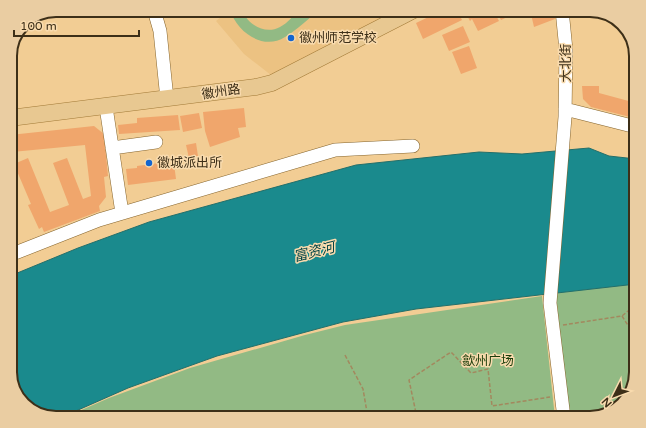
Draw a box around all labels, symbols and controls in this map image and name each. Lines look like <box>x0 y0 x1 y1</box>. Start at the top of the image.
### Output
scale bar <box>14 12 139 38</box>
text: 100 m <box>20 19 57 33</box>
place label: 徽州师范学校 <box>299 30 377 46</box>
marker: 徽州师范学校 <box>286 33 296 43</box>
street label: 大北街 <box>558 43 574 83</box>
street label: 徽州路 <box>201 81 241 103</box>
place label: 徽城派出所 <box>157 155 222 171</box>
marker: 徽城派出所 <box>144 158 154 168</box>
water label: 富资河 <box>292 238 339 265</box>
park label: 歙州广场 <box>462 353 514 369</box>
north arrow <box>594 376 634 416</box>
text: N <box>599 395 615 410</box>

